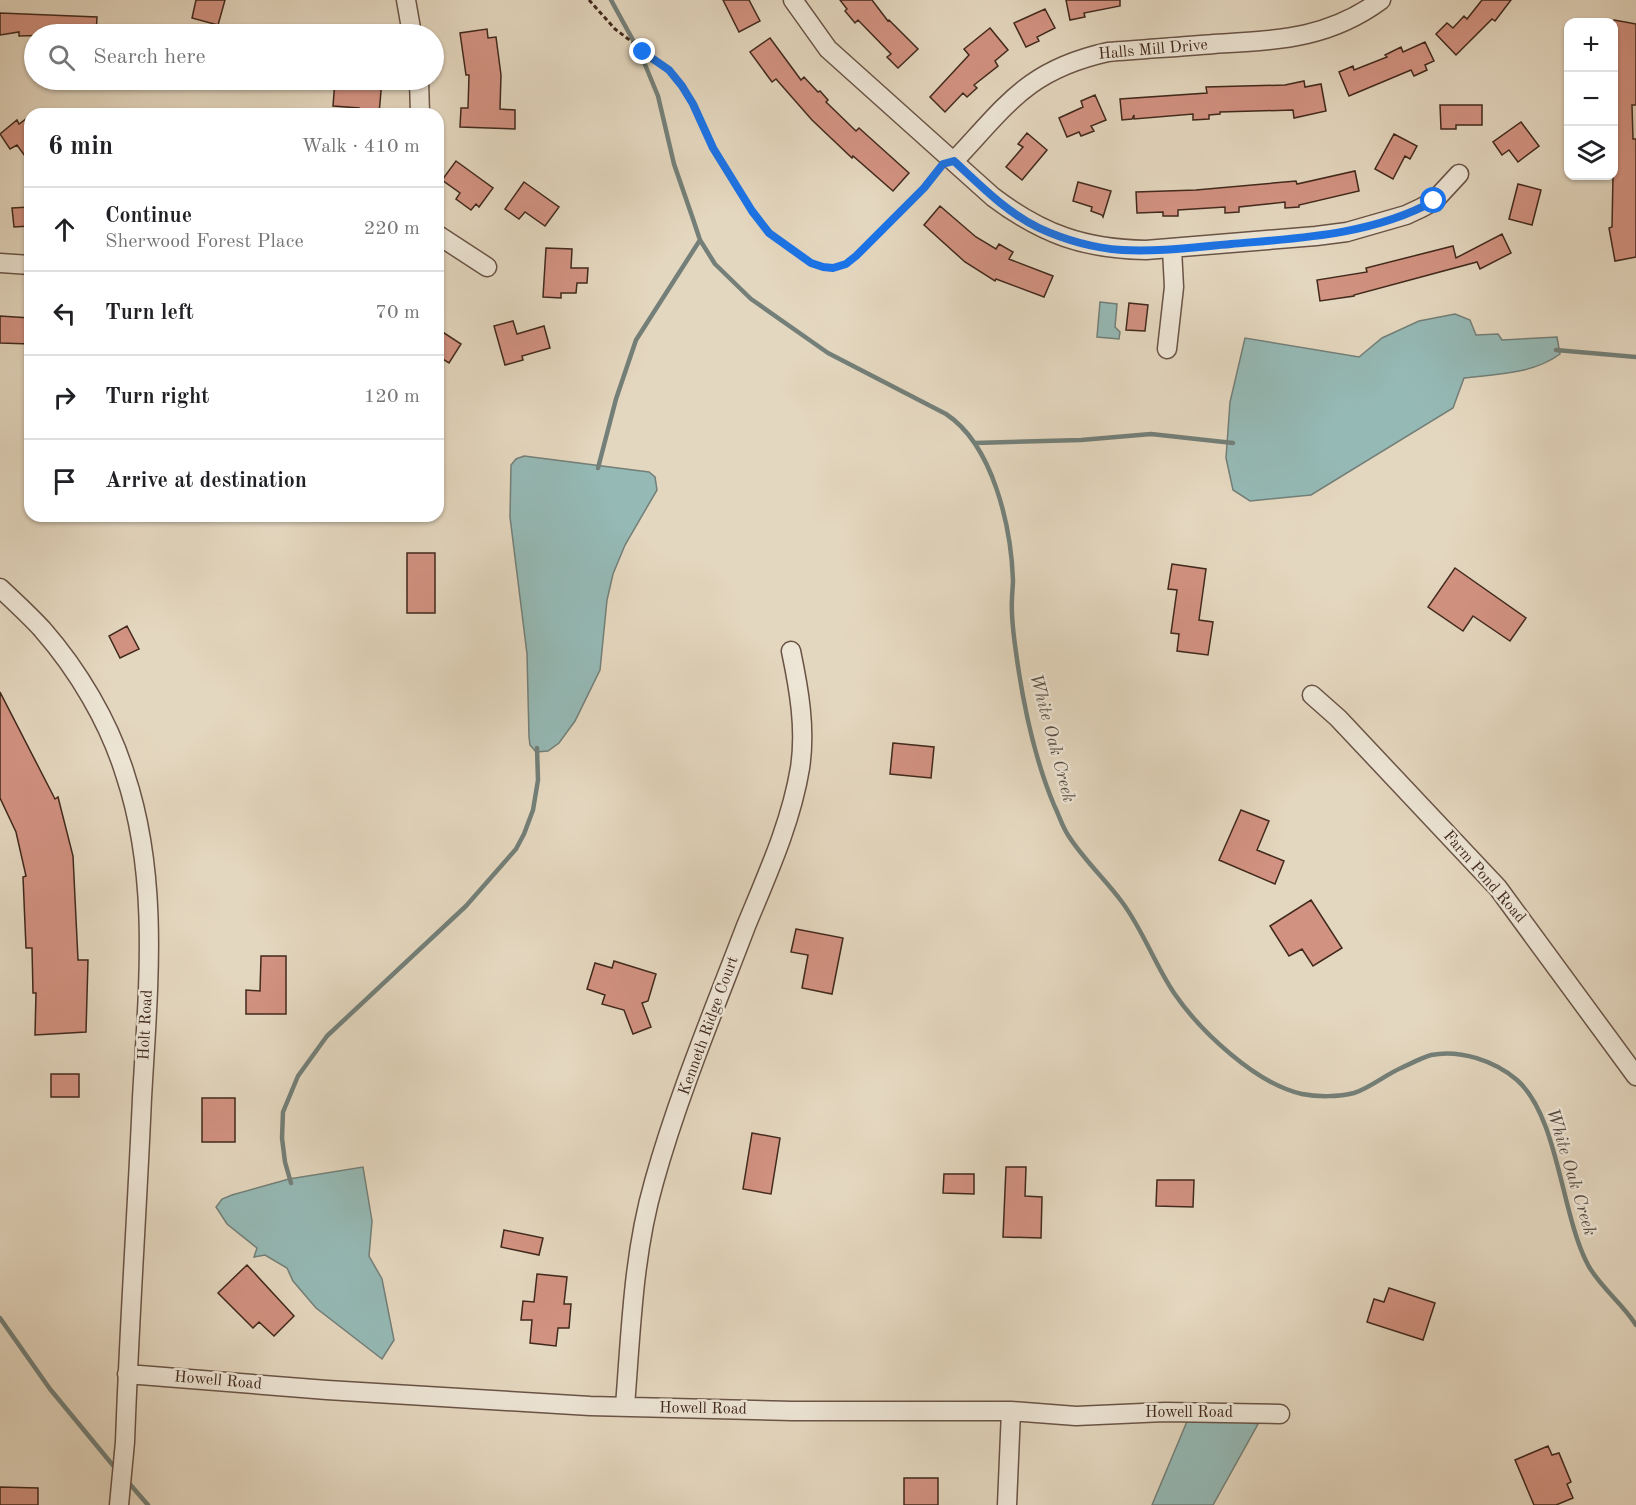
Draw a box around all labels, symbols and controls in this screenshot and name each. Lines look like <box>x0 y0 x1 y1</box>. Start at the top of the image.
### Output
map controls <box>1564 18 1618 180</box>
button: + <box>1564 18 1618 72</box>
search box <box>24 24 444 90</box>
street label: Halls Mill Drive <box>1098 37 1208 63</box>
route end <box>629 38 655 64</box>
icon: search <box>45 41 78 74</box>
text: Search here <box>93 46 206 68</box>
button: − <box>1564 72 1618 126</box>
button: layers <box>1564 126 1618 180</box>
text: 6 min <box>48 134 113 160</box>
text: Walk · 410 m <box>301 137 420 157</box>
route start <box>1420 187 1446 213</box>
text: Continue <box>105 205 192 227</box>
icon: ahead <box>48 213 81 246</box>
text: 220 m <box>364 219 420 239</box>
text: Sherwood Forest Place <box>105 232 304 252</box>
icon: left <box>48 297 81 330</box>
text: Turn left <box>105 302 194 324</box>
text: 70 m <box>375 303 420 323</box>
icon: right <box>48 381 81 414</box>
text: Turn right <box>105 386 209 408</box>
text: 120 m <box>364 387 420 407</box>
icon: arrive <box>48 465 81 498</box>
text: Arrive at destination <box>105 470 307 492</box>
water label: White Oak Creek <box>1026 672 1078 804</box>
street label: Farm Pond Road <box>1440 828 1528 926</box>
street label: Kenneth Ridge Court <box>676 954 742 1098</box>
street label: Holt Road <box>136 989 156 1061</box>
water label: White Oak Creek <box>1543 1106 1599 1238</box>
street label: Howell Road <box>173 1369 263 1393</box>
street label: Howell Road <box>659 1400 747 1418</box>
street label: Howell Road <box>1145 1405 1233 1421</box>

